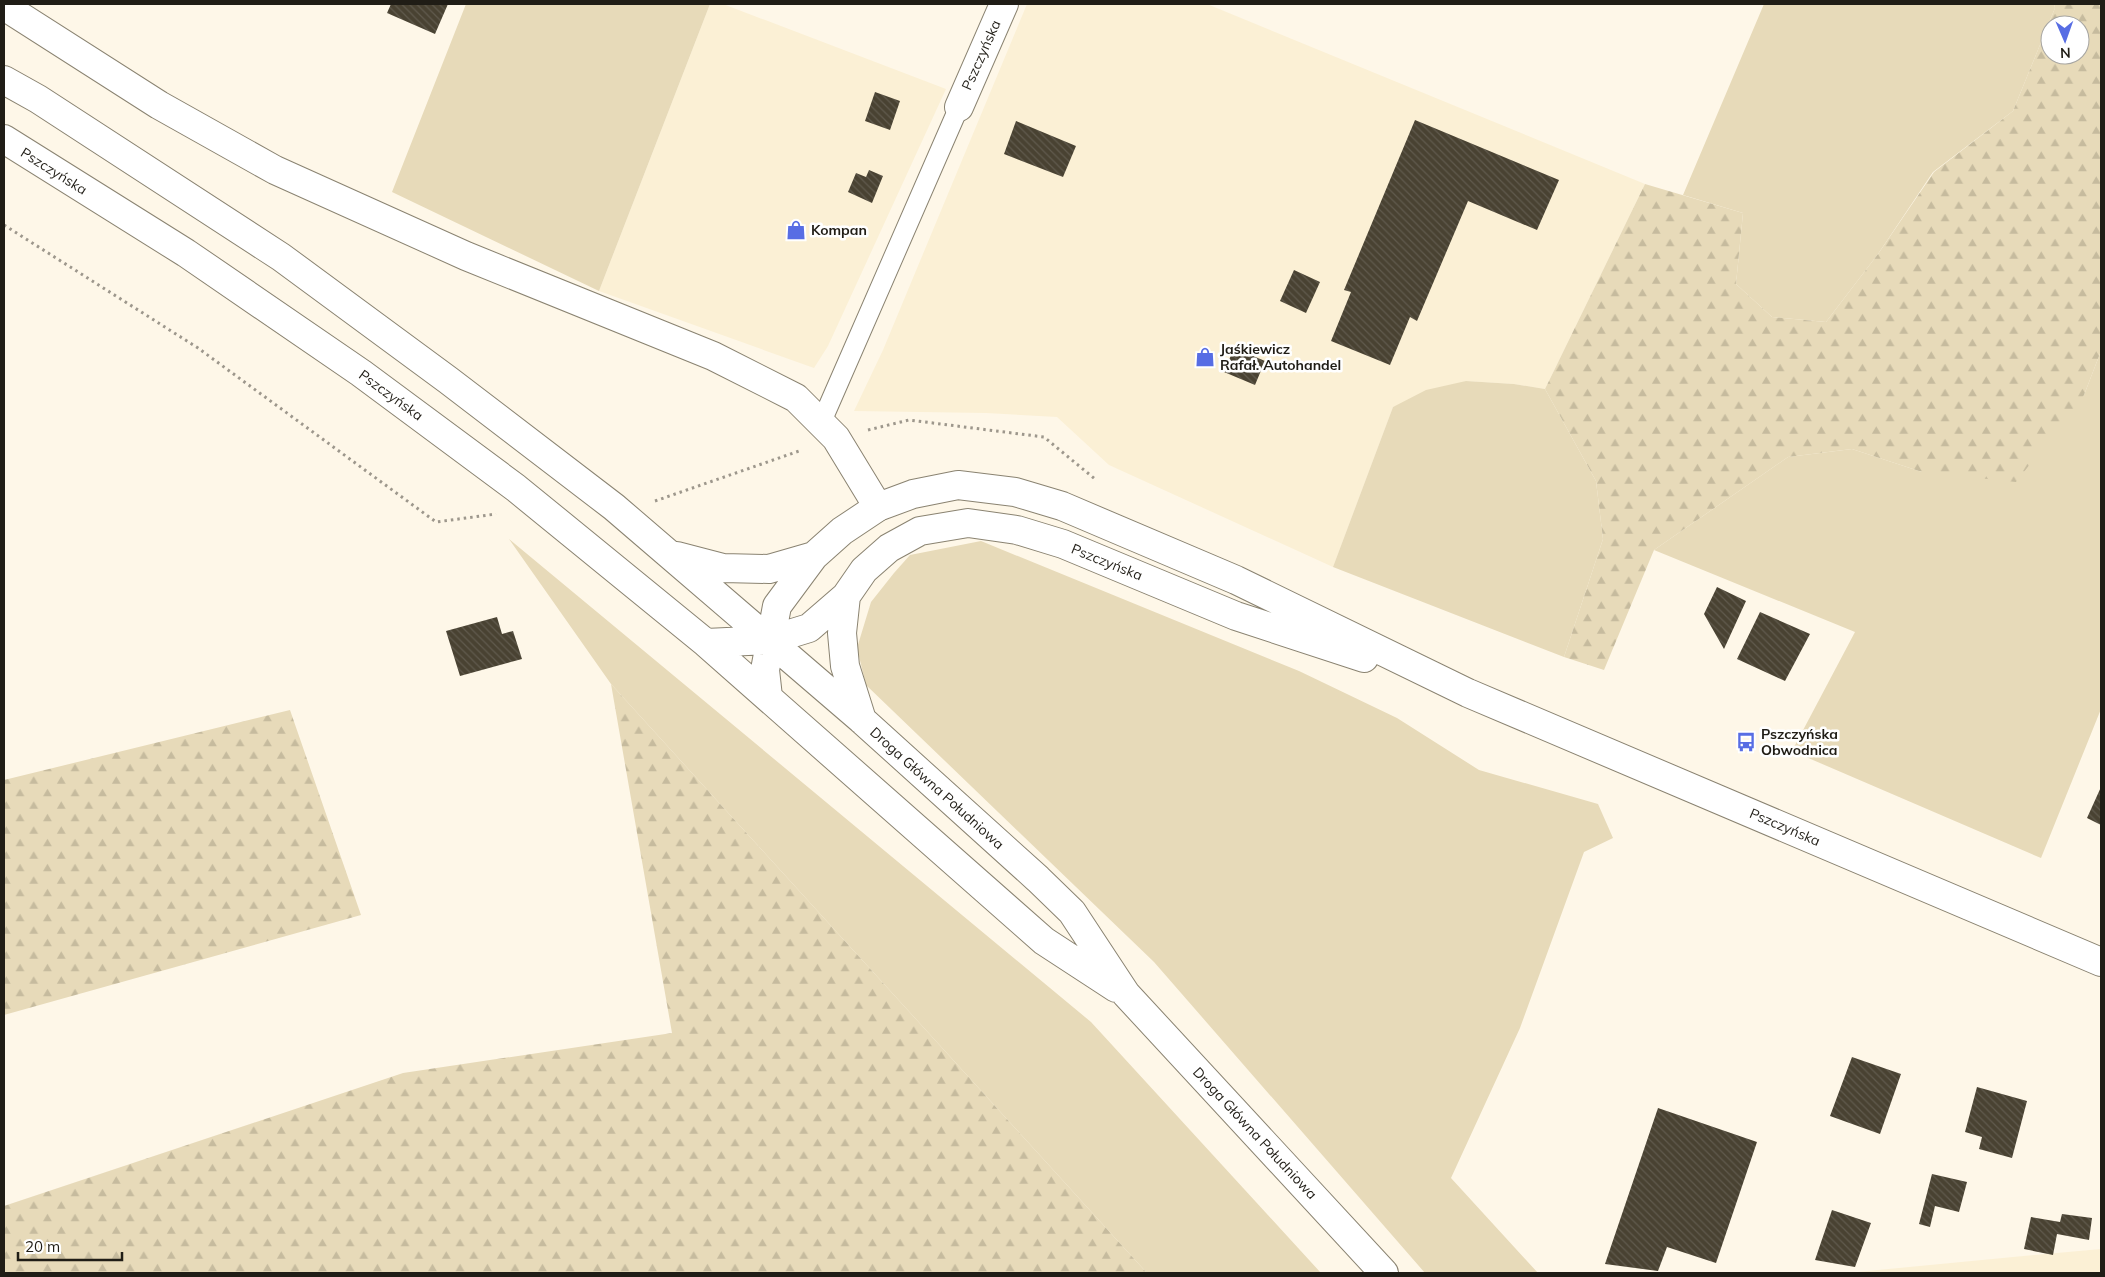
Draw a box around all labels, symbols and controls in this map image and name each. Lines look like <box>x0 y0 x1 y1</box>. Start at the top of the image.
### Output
north arrow <box>2040 15 2090 65</box>
street label: Pszczyńska <box>958 17 1004 93</box>
text: N <box>2060 44 2071 62</box>
street label: Pszczyńska <box>17 143 91 199</box>
shop icon: Kompan <box>785 219 807 241</box>
place label: Kompan <box>811 221 867 239</box>
place label: Jaśkiewicz Rafał. Autohandel <box>1220 340 1341 374</box>
shop icon: Jaśkiewicz Rafał. Autohandel <box>1194 346 1216 368</box>
street label: Pszczyńska <box>355 366 427 424</box>
street label: Pszczyńska <box>1069 540 1145 584</box>
street label: Droga Główna Południowa <box>866 723 1008 853</box>
place label: Pszczyńska Obwodnica <box>1761 725 1838 759</box>
bus stop icon: Pszczyńska Obwodnica <box>1735 731 1757 753</box>
street label: Pszczyńska <box>1747 804 1823 850</box>
street label: Droga Główna Południowa <box>1189 1063 1321 1203</box>
scale bar <box>18 1230 121 1262</box>
text: 20 m <box>25 1237 60 1256</box>

